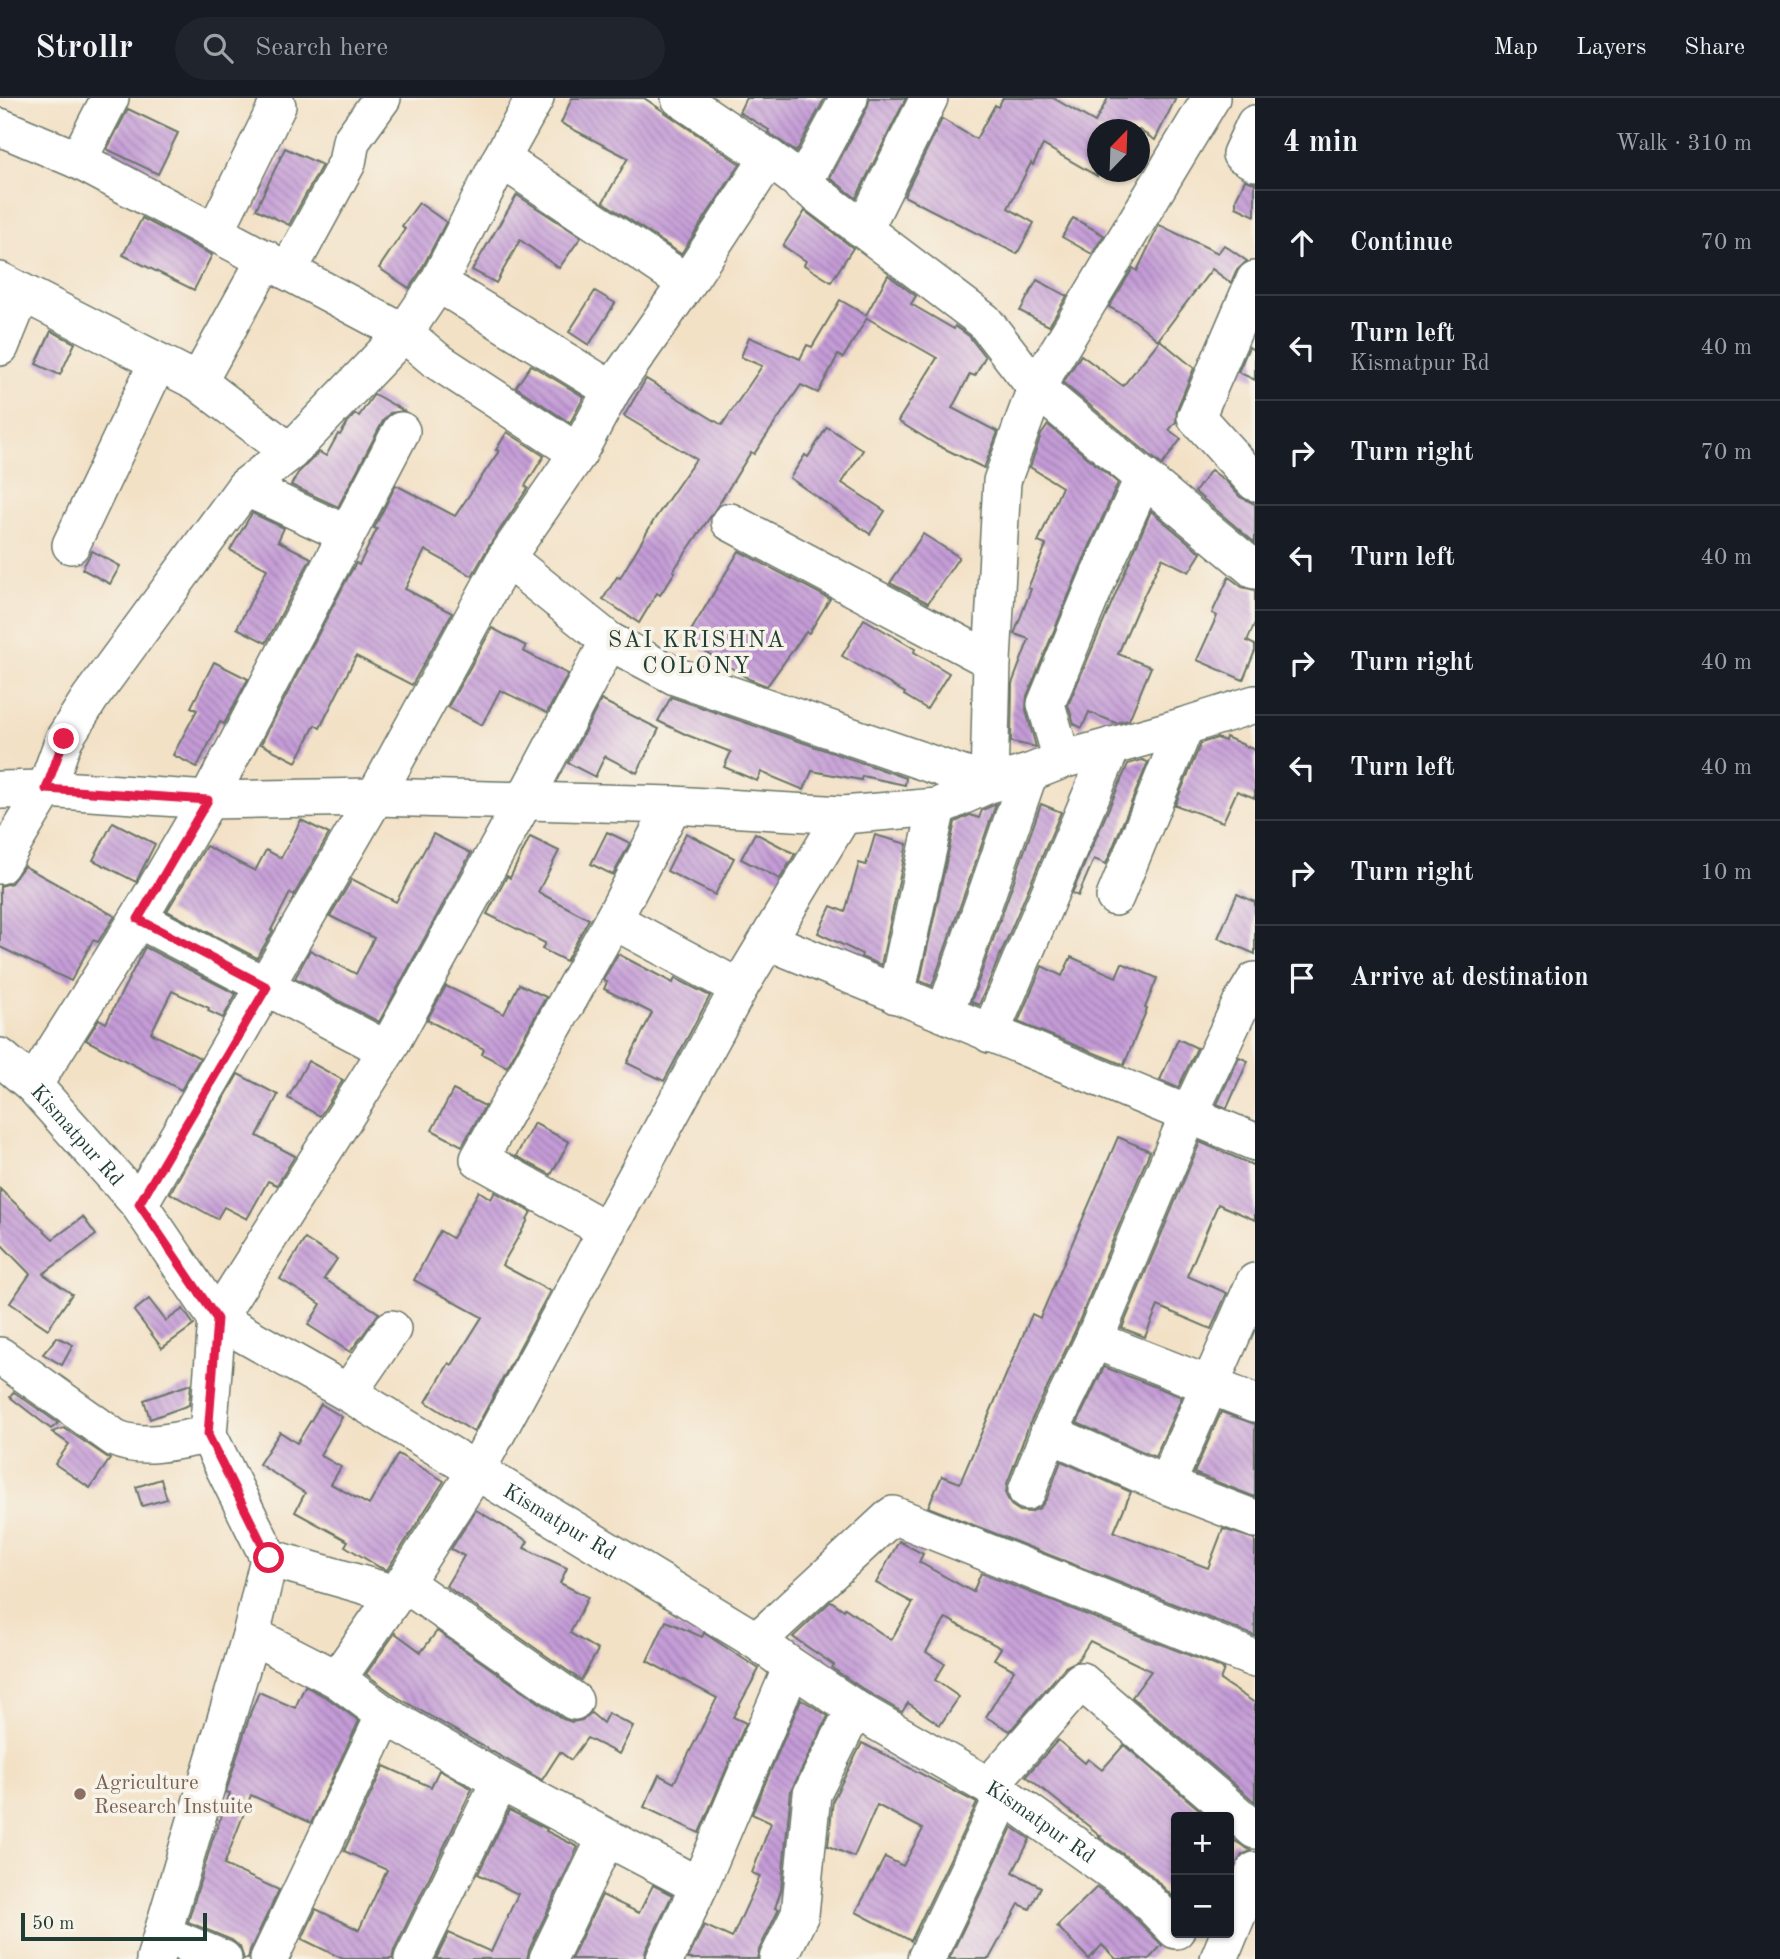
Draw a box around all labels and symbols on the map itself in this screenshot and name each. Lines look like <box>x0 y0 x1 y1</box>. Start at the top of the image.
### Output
north arrow <box>1087 119 1150 182</box>
district label: SAI KRISHNA COLONY <box>608 629 786 678</box>
route end <box>48 723 79 754</box>
street label: Kismatpur Rd <box>26 1081 127 1191</box>
street label: Kismatpur Rd <box>499 1481 619 1565</box>
route start <box>253 1542 284 1573</box>
place label: Agriculture Research Instuite <box>94 1773 253 1818</box>
street label: Kismatpur Rd <box>982 1778 1098 1868</box>
marker: Agriculture Research Instuite <box>72 1786 88 1802</box>
scale bar <box>21 1910 206 1942</box>

